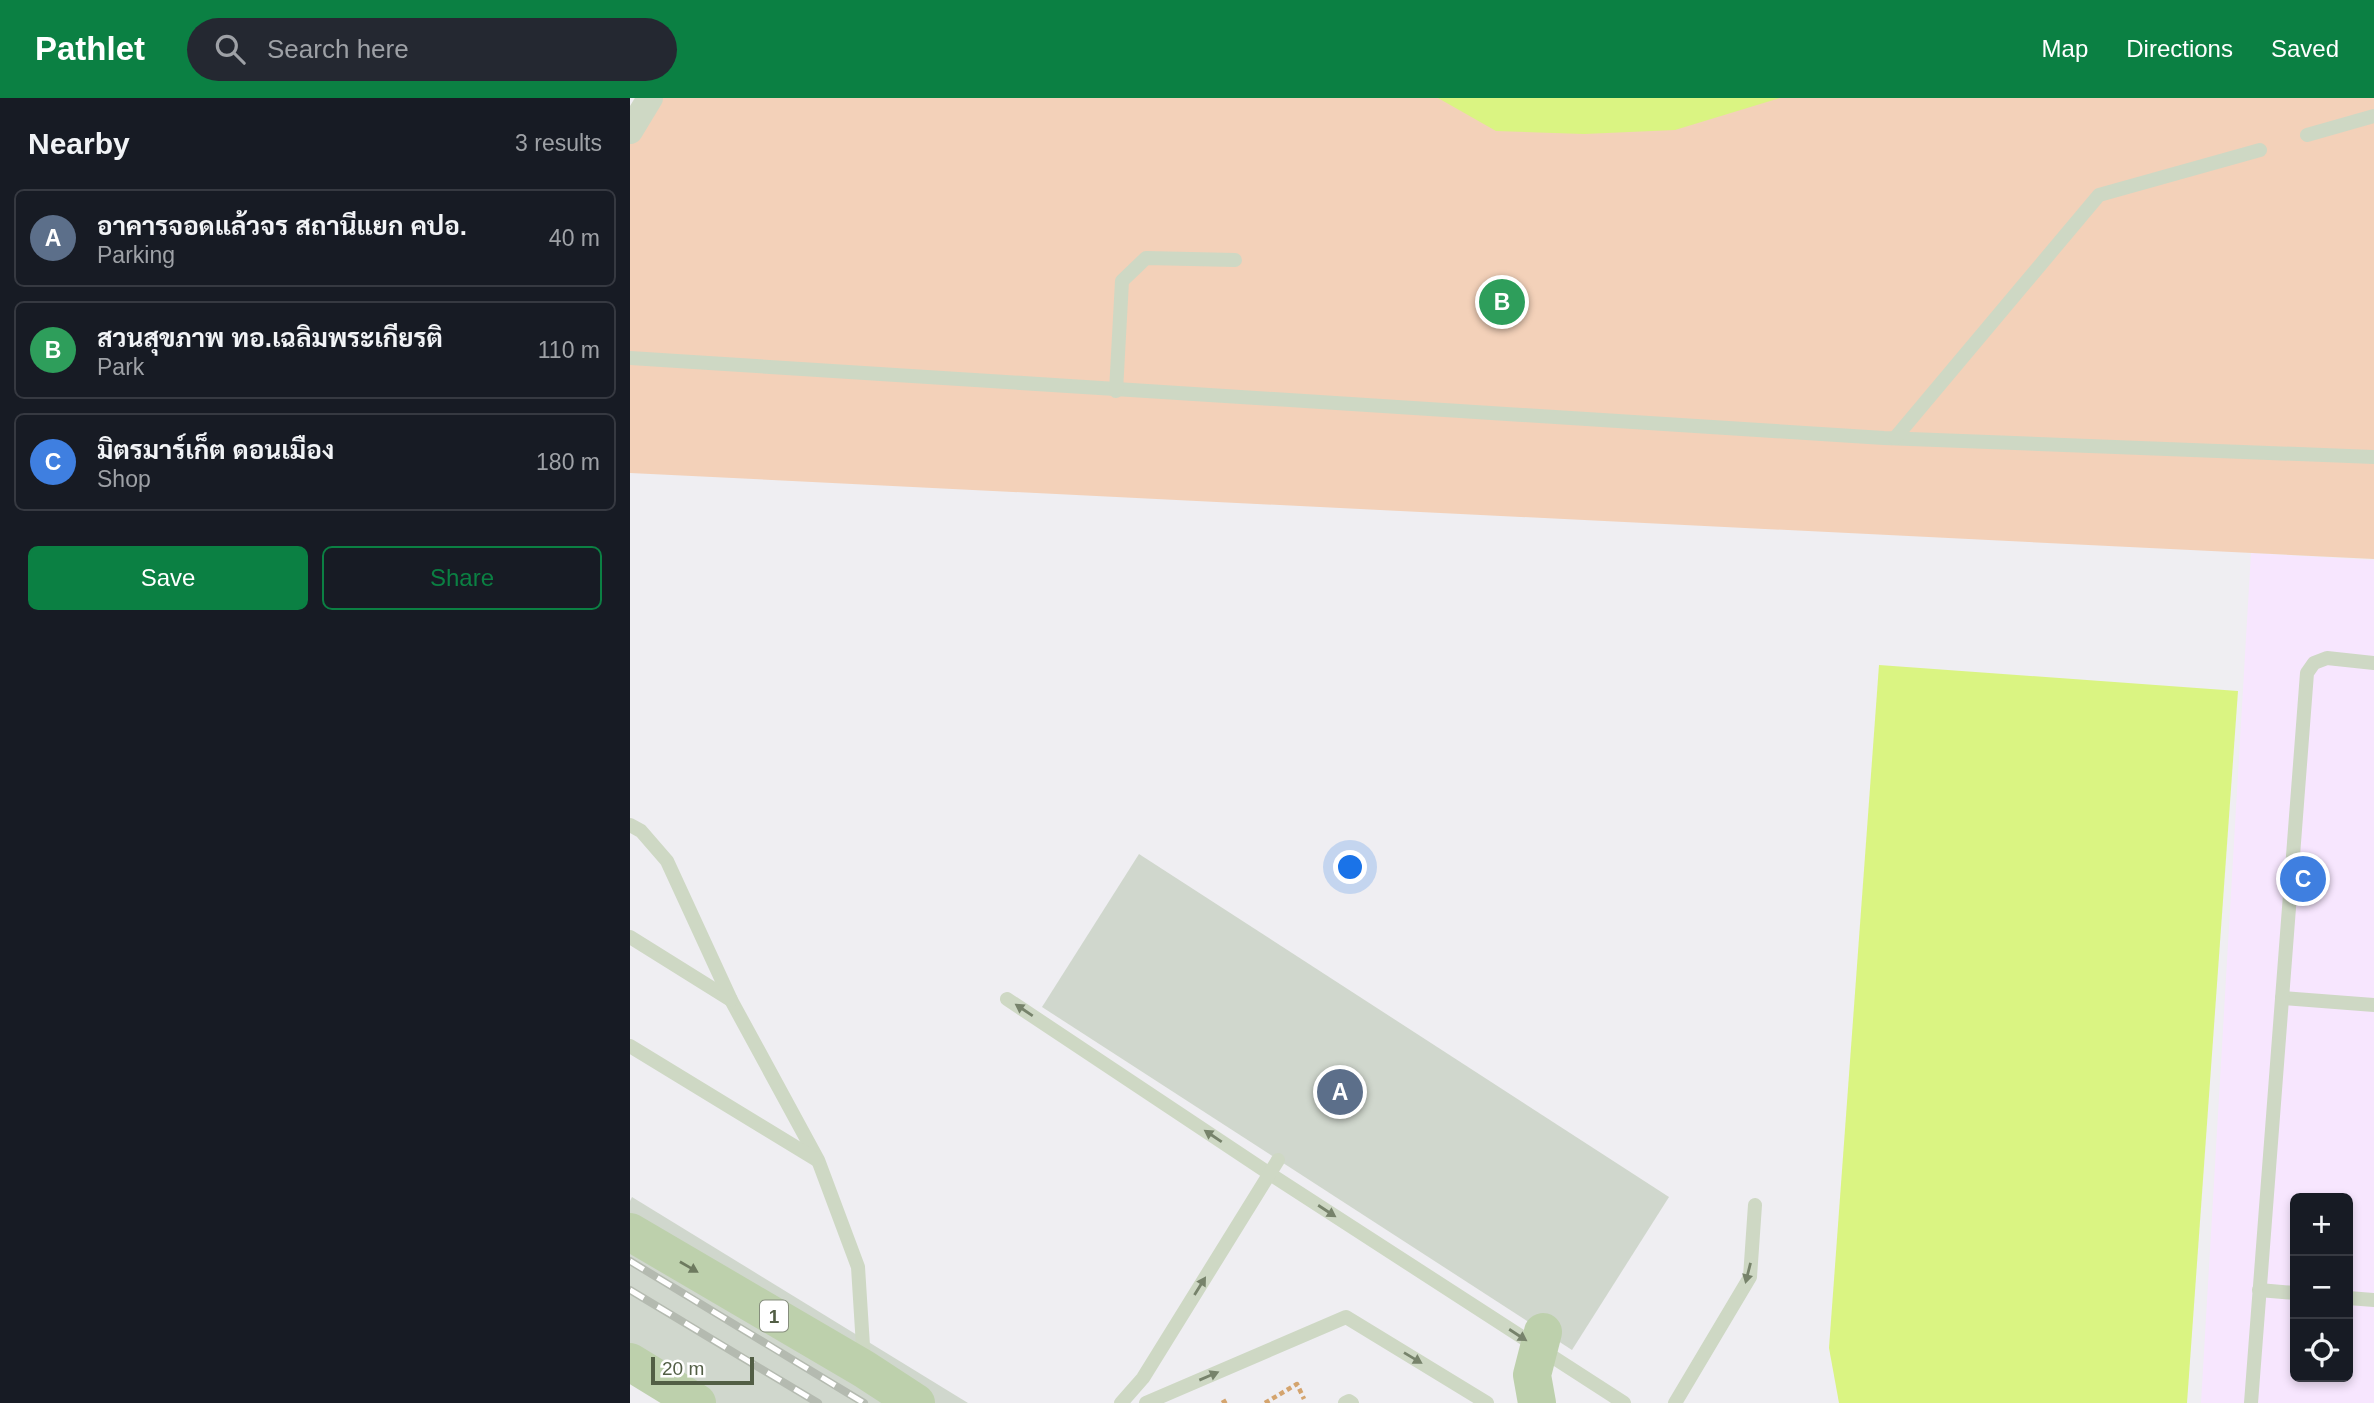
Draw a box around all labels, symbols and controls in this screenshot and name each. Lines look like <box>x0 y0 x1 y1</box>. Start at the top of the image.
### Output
search box <box>187 18 677 81</box>
text: Pathlet <box>35 30 145 67</box>
icon: search <box>211 30 249 68</box>
text: Search here <box>267 34 409 64</box>
text: Map <box>2042 35 2088 62</box>
text: Directions <box>2126 35 2233 62</box>
text: Saved <box>2271 35 2339 62</box>
text: Nearby <box>28 127 130 160</box>
text: 3 results <box>515 130 602 156</box>
text: อาคารจอดแล้วจร สถานีแยก คปอ. <box>97 211 467 241</box>
text: A <box>45 225 61 251</box>
text: 40 m <box>549 225 600 251</box>
text: Parking <box>97 242 175 268</box>
pin: B <box>1479 276 1525 328</box>
text: สวนสุขภาพ ทอ.เฉลิมพระเกียรติ <box>97 323 443 353</box>
text: B <box>45 337 61 363</box>
text: 110 m <box>538 337 600 363</box>
text: Park <box>97 354 144 380</box>
text: มิตรมาร์เก็ต ดอนเมือง <box>97 435 334 465</box>
text: C <box>45 449 61 475</box>
text: 180 m <box>536 449 600 475</box>
text: Shop <box>97 466 151 492</box>
button: Save <box>28 546 308 610</box>
button: Share <box>322 546 602 610</box>
your location <box>1333 850 1367 884</box>
pin: C <box>2280 853 2326 905</box>
one-way arrow <box>1014 1004 1033 1017</box>
pin: A <box>1317 1066 1363 1118</box>
one-way arrow <box>1204 1129 1222 1143</box>
map controls <box>2290 1193 2353 1382</box>
button: + <box>2290 1193 2353 1256</box>
one-way arrow <box>1318 1204 1336 1218</box>
button: − <box>2290 1256 2353 1319</box>
one-way arrow <box>679 1261 698 1273</box>
one-way arrow <box>1742 1262 1753 1284</box>
one-way arrow <box>1194 1276 1207 1296</box>
road number: 1 <box>760 1300 788 1332</box>
button: locate <box>2290 1319 2353 1382</box>
one-way arrow <box>1508 1328 1528 1341</box>
one-way arrow <box>1404 1352 1423 1364</box>
scale bar <box>651 1354 754 1386</box>
text: 20 m <box>662 1358 704 1379</box>
one-way arrow <box>1199 1370 1219 1382</box>

